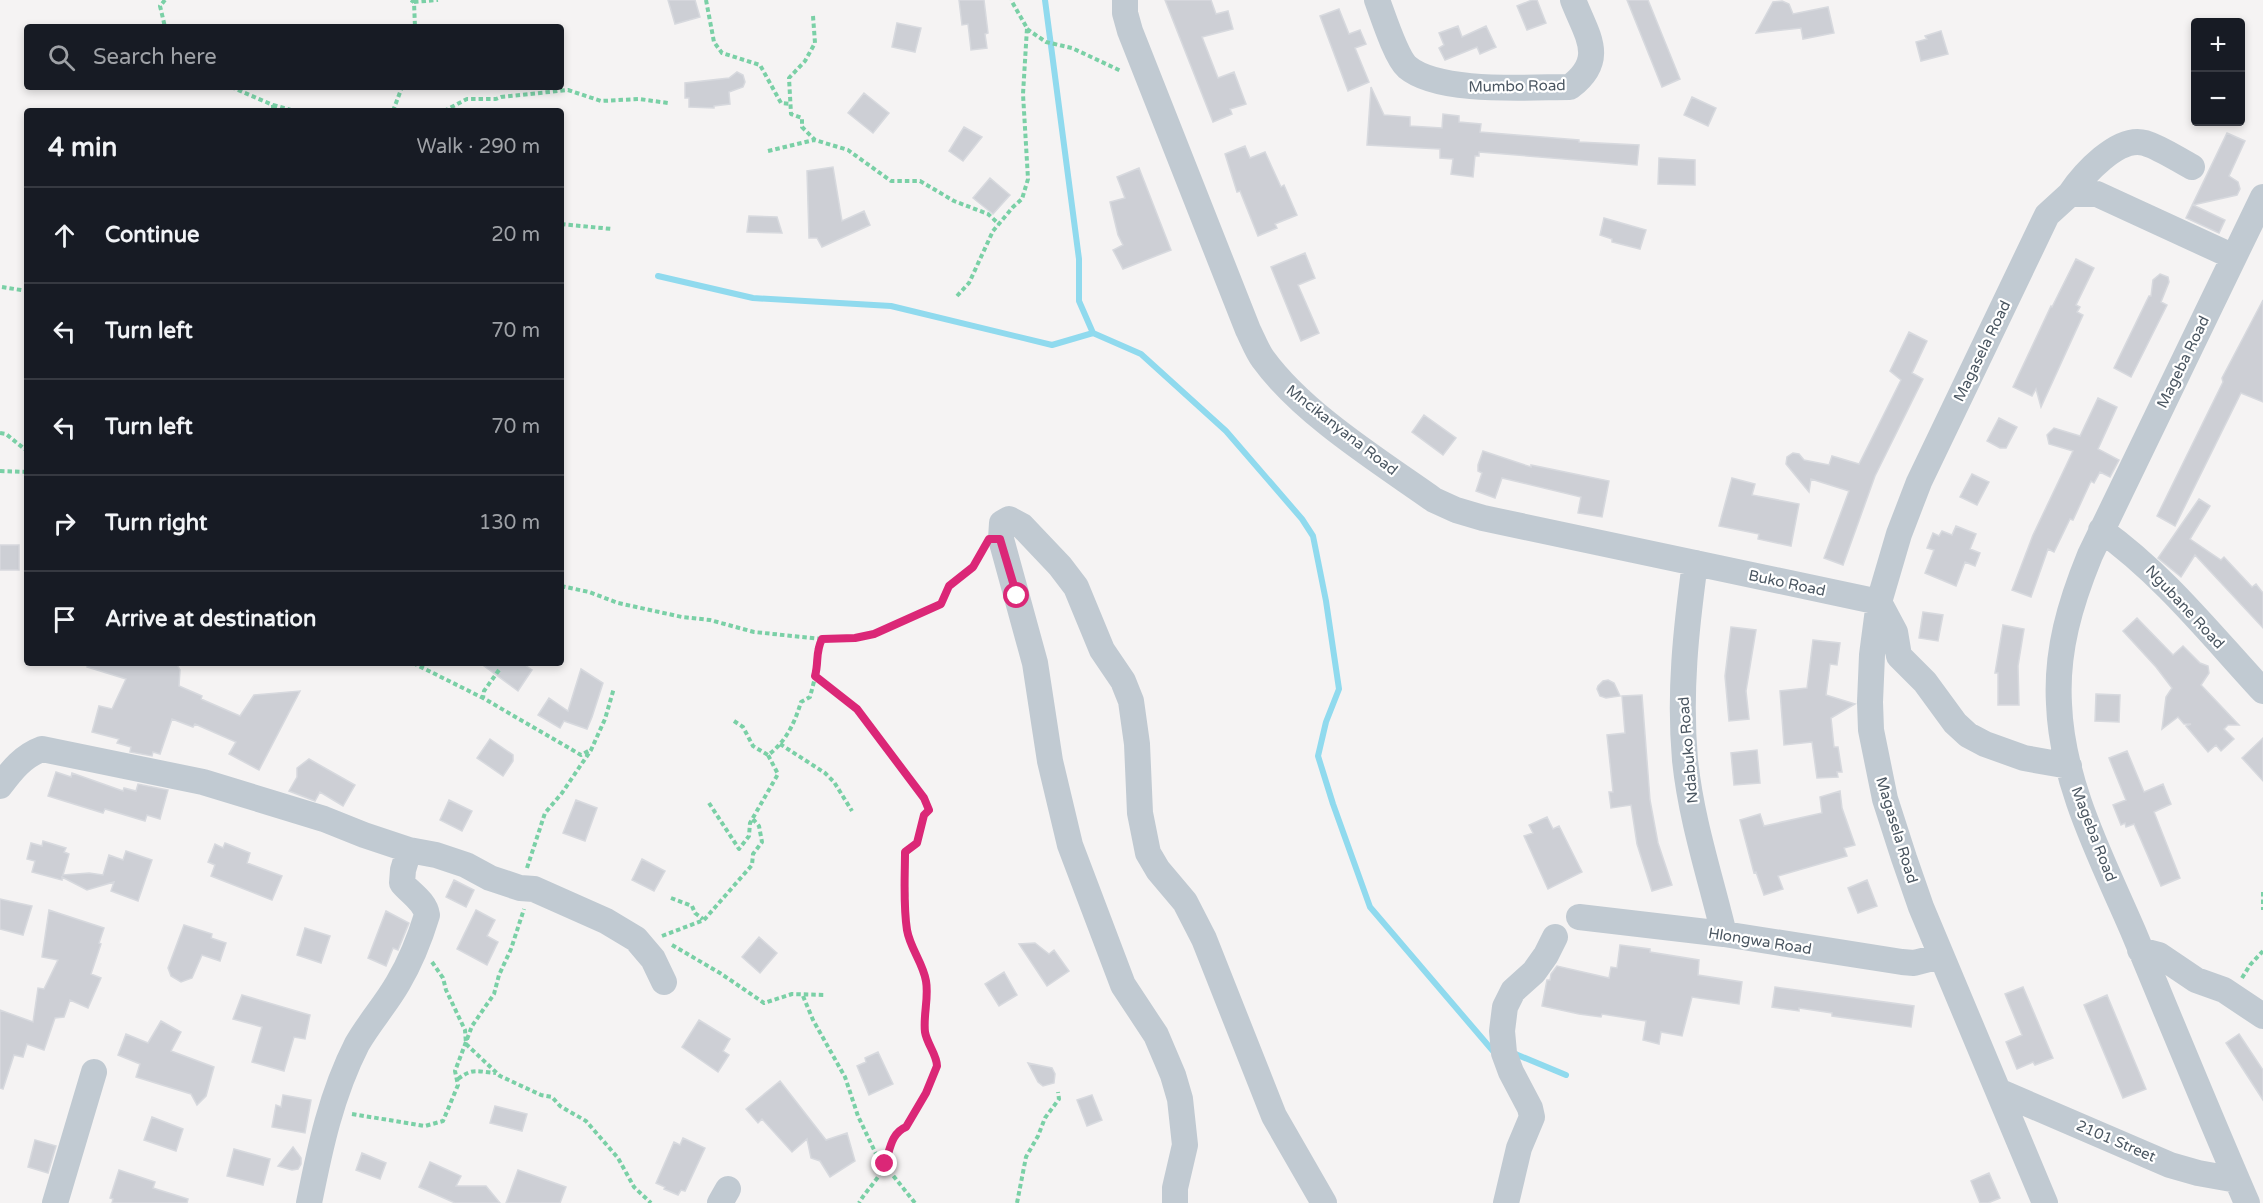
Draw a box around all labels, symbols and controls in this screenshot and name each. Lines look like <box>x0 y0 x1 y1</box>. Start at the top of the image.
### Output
map controls <box>2191 18 2245 126</box>
button: + <box>2191 18 2245 72</box>
search box <box>24 24 564 90</box>
icon: search <box>45 41 78 74</box>
text: Search here <box>93 44 217 70</box>
button: − <box>2191 72 2245 126</box>
street label: Mumbo Road <box>1468 76 1566 96</box>
text: 4 min <box>48 132 117 163</box>
text: Walk · 290 m <box>417 135 540 159</box>
icon: ahead <box>48 219 81 252</box>
text: Continue <box>105 222 200 248</box>
text: 20 m <box>491 223 540 247</box>
street label: Magasela Road <box>1950 297 2014 405</box>
street label: Mageba Road <box>2153 313 2213 411</box>
icon: left <box>48 315 81 348</box>
text: Turn left <box>105 318 193 344</box>
text: 70 m <box>491 319 540 343</box>
street label: Mncikanyana Road <box>1283 381 1401 479</box>
icon: left <box>48 411 81 444</box>
text: Turn left <box>105 414 193 440</box>
text: 70 m <box>491 415 540 439</box>
icon: right <box>48 507 81 540</box>
text: Turn right <box>105 510 207 536</box>
text: 130 m <box>479 511 540 535</box>
street label: Ngubane Road <box>2142 562 2228 652</box>
street label: Buko Road <box>1747 566 1827 600</box>
route start <box>1003 582 1029 608</box>
icon: arrive <box>48 603 81 636</box>
text: Arrive at destination <box>105 606 316 632</box>
street label: Ndabuko Road <box>1674 696 1702 804</box>
street label: Magasela Road <box>1872 775 1922 885</box>
street label: Mageba Road <box>2068 784 2120 884</box>
street label: Hlongwa Road <box>1707 924 1813 958</box>
street label: 2101 Street <box>2074 1116 2159 1166</box>
route end <box>871 1150 897 1176</box>

